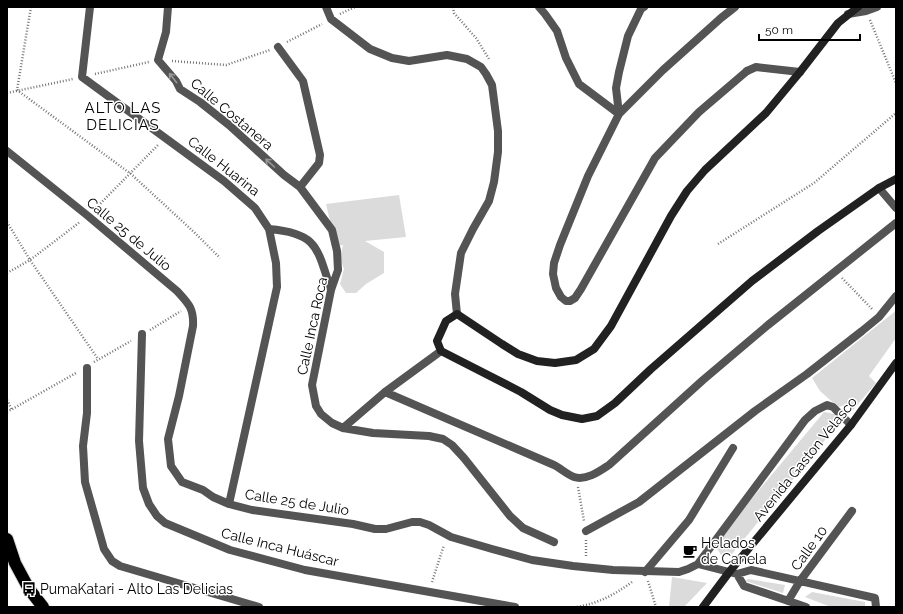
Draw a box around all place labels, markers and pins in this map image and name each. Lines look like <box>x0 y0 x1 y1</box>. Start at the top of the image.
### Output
place label: Helados de Canela <box>701 535 767 567</box>
cafe icon: Helados de Canela <box>682 543 698 559</box>
bus stop icon: PumaKatari - Alto Las Delicias <box>21 581 37 597</box>
place label: PumaKatari - Alto Las Delicias <box>40 581 233 597</box>

